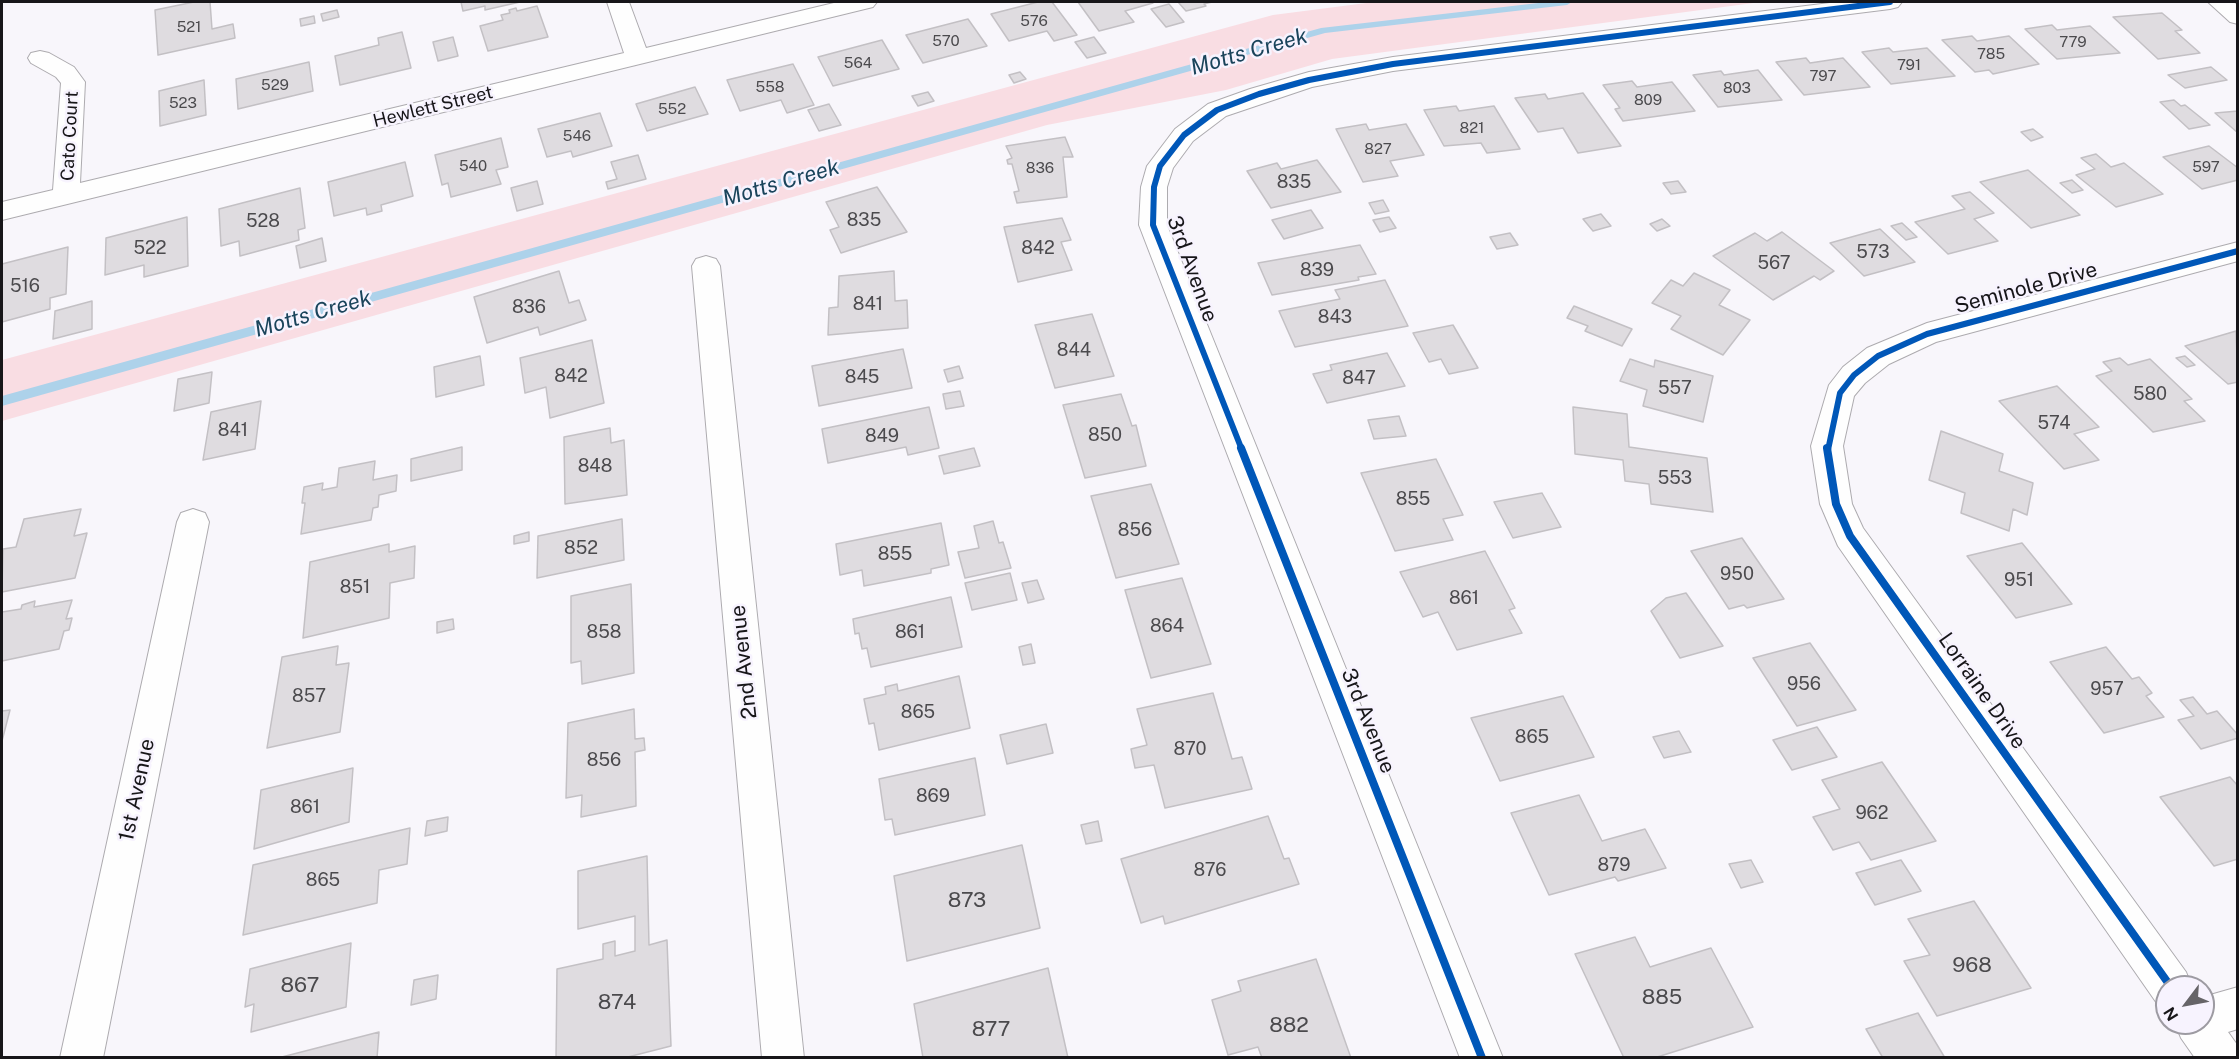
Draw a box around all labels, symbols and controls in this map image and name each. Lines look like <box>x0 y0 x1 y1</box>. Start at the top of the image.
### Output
house number: 576 <box>1020 12 1048 30</box>
house number: 521 <box>177 18 201 36</box>
water label: Motts Creek <box>1188 23 1310 81</box>
house number: 570 <box>932 32 960 50</box>
house number: 779 <box>2059 33 2087 51</box>
house number: 785 <box>1977 45 2005 63</box>
house number: 564 <box>844 54 872 72</box>
house number: 791 <box>1897 56 1921 74</box>
house number: 797 <box>1810 67 1836 85</box>
house number: 529 <box>261 76 289 94</box>
house number: 558 <box>756 78 784 96</box>
house number: 803 <box>1723 79 1751 97</box>
street label: Hewlett Street <box>371 82 495 132</box>
street label: Cato Court <box>57 90 83 182</box>
house number: 809 <box>1634 91 1662 109</box>
house number: 523 <box>169 94 197 112</box>
house number: 552 <box>658 100 686 118</box>
house number: 821 <box>1460 119 1484 137</box>
house number: 546 <box>563 127 591 145</box>
house number: 827 <box>1364 140 1392 158</box>
water label: Motts Creek <box>720 154 842 212</box>
house number: 540 <box>459 157 487 175</box>
house number: 597 <box>2192 158 2220 176</box>
house number: 836 <box>1026 159 1054 177</box>
house number: 835 <box>1277 171 1311 193</box>
house number: 835 <box>847 209 881 231</box>
house number: 528 <box>246 210 280 232</box>
street label: 3rd Avenue <box>1161 213 1223 325</box>
house number: 522 <box>134 237 166 259</box>
house number: 842 <box>1021 237 1055 259</box>
house number: 573 <box>1856 241 1890 263</box>
house number: 567 <box>1757 252 1791 274</box>
street label: Seminole Drive <box>1952 257 2100 319</box>
house number: 839 <box>1300 259 1334 281</box>
house number: 516 <box>10 275 40 297</box>
water label: Motts Creek <box>252 285 374 343</box>
house number: 841 <box>853 293 883 315</box>
house number: 836 <box>512 296 546 318</box>
house number: 843 <box>1318 306 1352 328</box>
house number: 844 <box>1057 339 1091 361</box>
house number: 842 <box>554 365 588 387</box>
house number: 845 <box>845 366 879 388</box>
house number: 847 <box>1342 367 1376 389</box>
house number: 557 <box>1658 377 1692 399</box>
house number: 580 <box>2133 383 2167 405</box>
house number: 574 <box>2037 412 2071 434</box>
house number: 841 <box>218 419 248 441</box>
house number: 850 <box>1088 424 1122 446</box>
house number: 849 <box>865 425 899 447</box>
house number: 848 <box>578 455 612 477</box>
house number: 553 <box>1658 467 1692 489</box>
house number: 855 <box>1396 488 1430 510</box>
house number: 856 <box>1118 519 1152 541</box>
house number: 852 <box>564 537 598 559</box>
house number: 855 <box>878 543 912 565</box>
house number: 950 <box>1720 563 1754 585</box>
house number: 951 <box>2004 569 2034 591</box>
house number: 851 <box>340 576 370 598</box>
house number: 861 <box>1449 587 1479 609</box>
street label: 2nd Avenue <box>725 604 763 720</box>
house number: 864 <box>1150 615 1184 637</box>
house number: 858 <box>587 621 621 643</box>
house number: 861 <box>895 621 925 643</box>
street label: Lorraine Drive <box>1933 628 2031 754</box>
street label: 3rd Avenue <box>1336 665 1400 777</box>
house number: 956 <box>1787 673 1821 695</box>
house number: 957 <box>2090 678 2124 700</box>
house number: 857 <box>292 685 326 707</box>
house number: 865 <box>901 701 935 723</box>
house number: 865 <box>1515 726 1549 748</box>
street label: 1st Avenue <box>114 736 160 844</box>
house number: 870 <box>1174 738 1206 760</box>
house number: 856 <box>587 749 621 771</box>
house number: 869 <box>916 785 950 807</box>
house number: 861 <box>290 796 320 818</box>
house number: 962 <box>1855 802 1889 824</box>
house number: 879 <box>1597 854 1631 876</box>
house number: 876 <box>1194 859 1226 881</box>
house number: 865 <box>306 869 340 891</box>
house number: 873 <box>948 888 986 914</box>
house number: 968 <box>1952 953 1992 979</box>
house number: 867 <box>281 973 319 999</box>
north arrow <box>2155 975 2215 1035</box>
house number: 885 <box>1642 985 1682 1011</box>
house number: 874 <box>598 990 636 1016</box>
text: N <box>2160 1003 2182 1024</box>
house number: 882 <box>1269 1013 1309 1039</box>
house number: 877 <box>972 1017 1010 1043</box>

